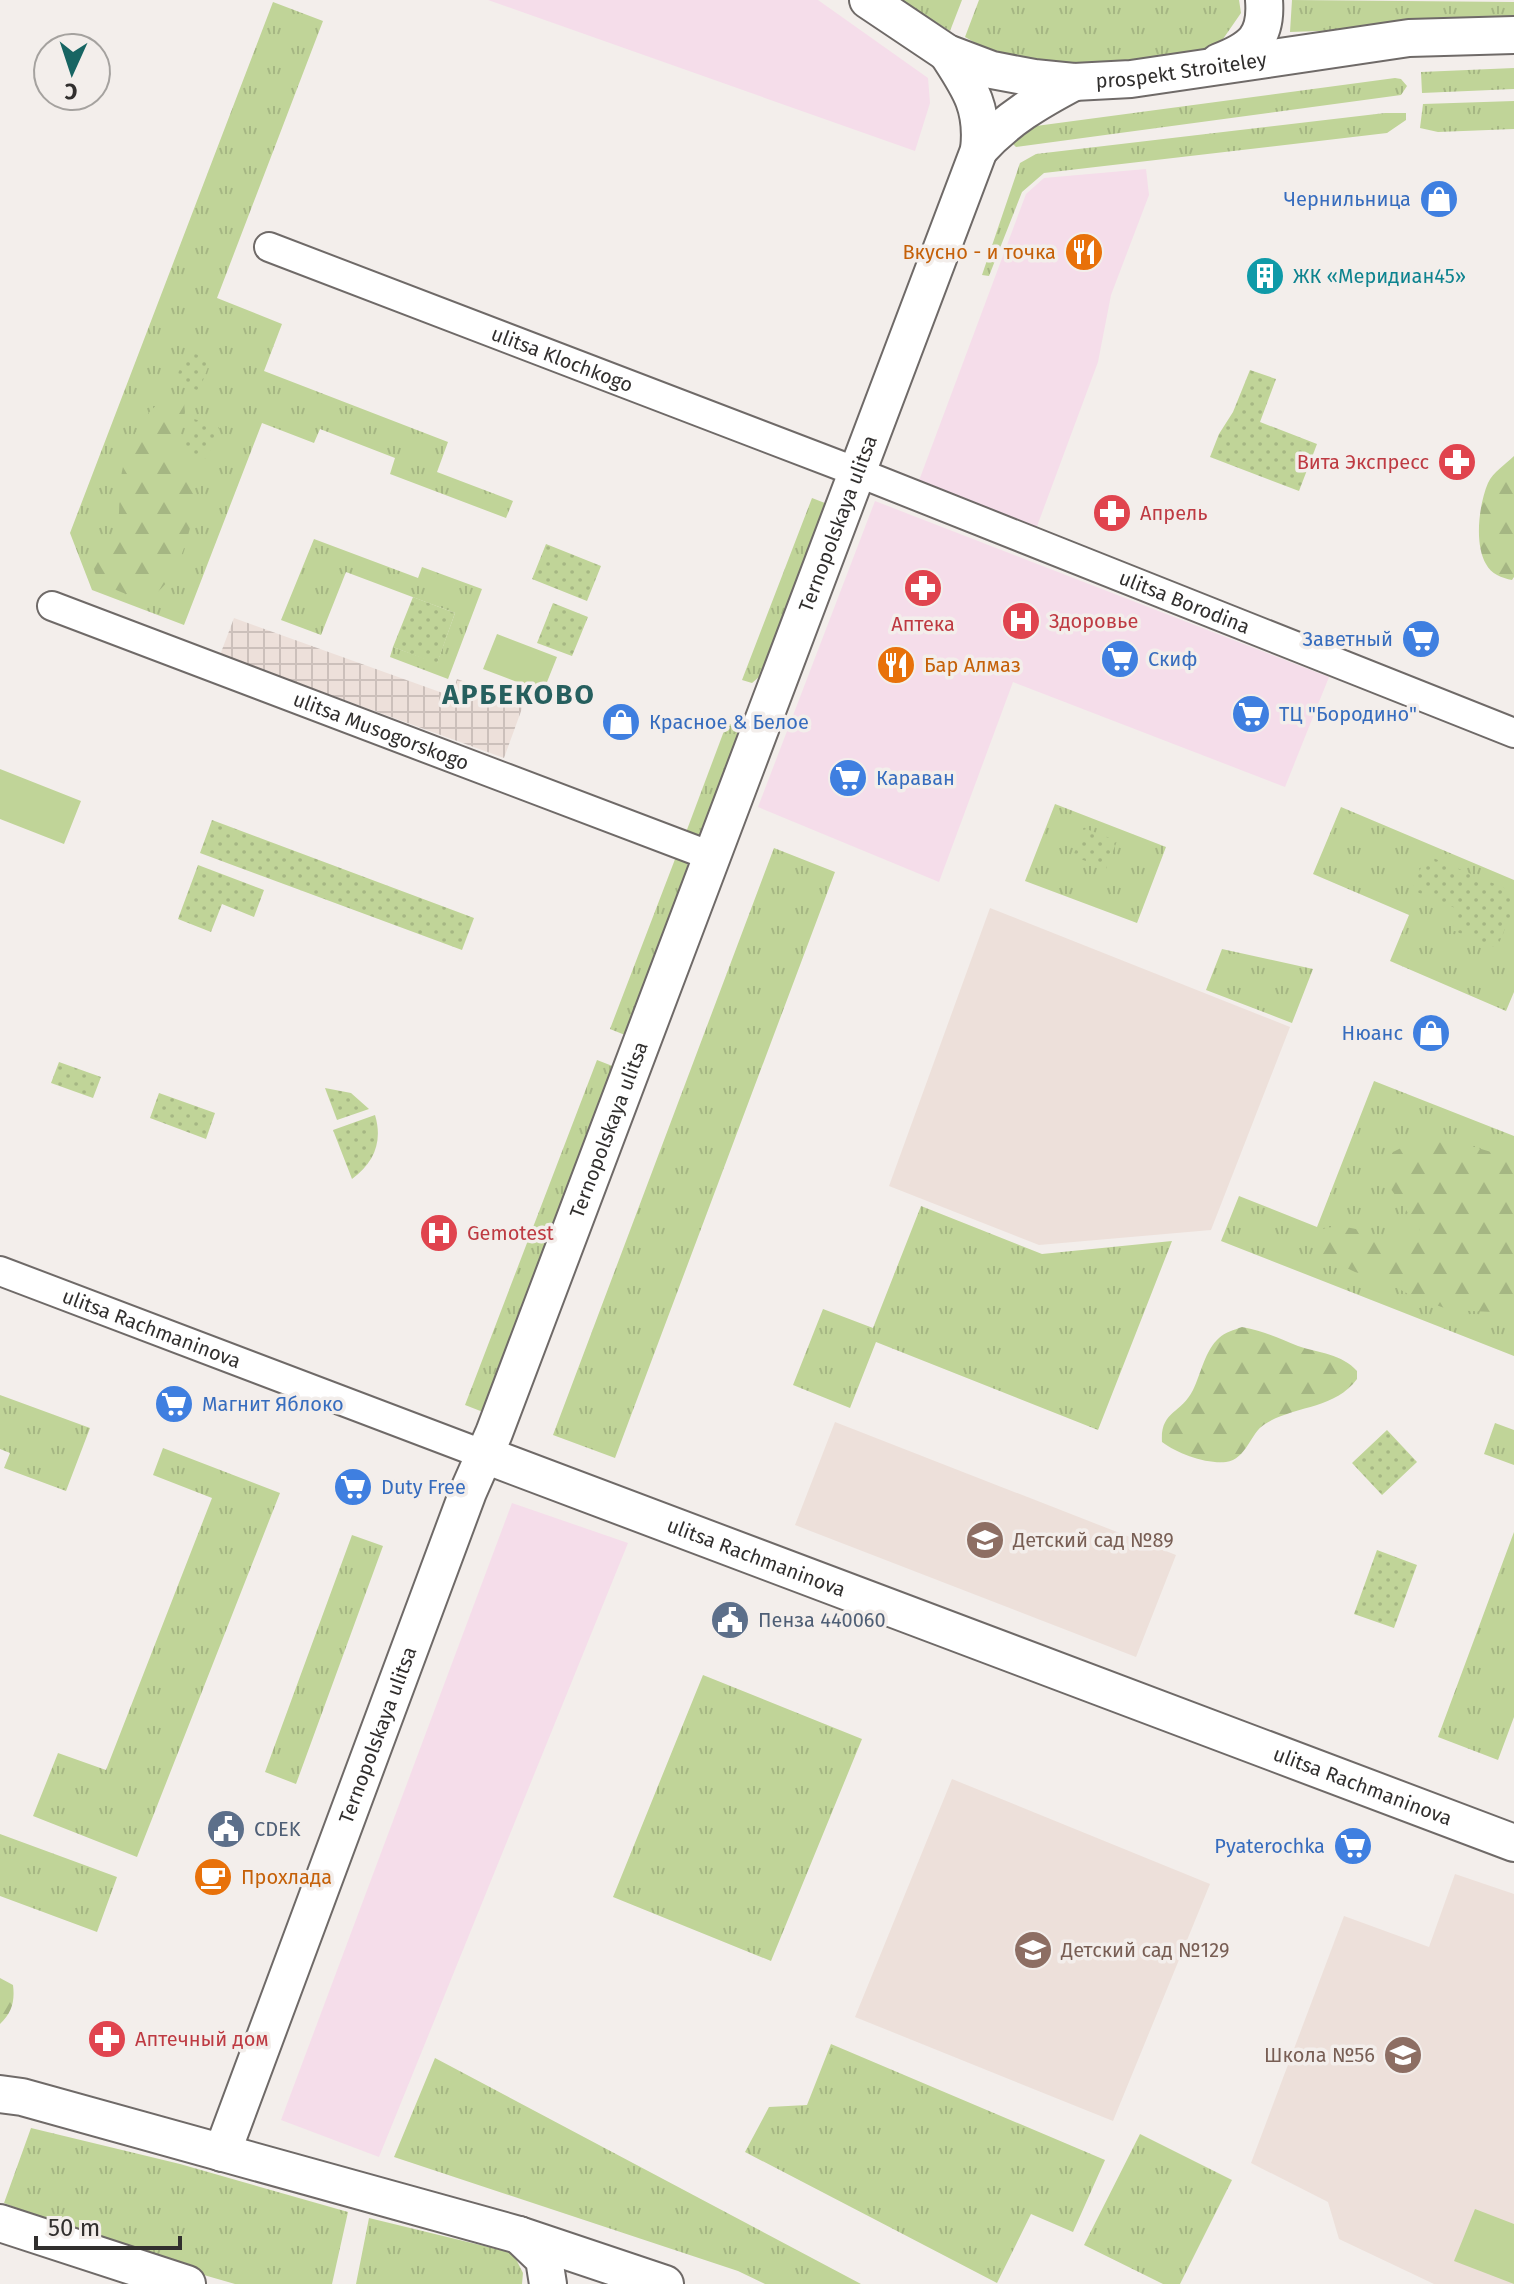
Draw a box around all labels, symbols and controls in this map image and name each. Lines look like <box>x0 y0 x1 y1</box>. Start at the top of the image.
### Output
north arrow <box>32 32 112 112</box>
street label: prospekt Stroiteley <box>1095 47 1268 93</box>
text: С <box>64 78 78 105</box>
shop icon: Чернильница <box>1418 178 1460 220</box>
place label: Чернильница <box>1284 187 1411 211</box>
restaurant icon: Вкусно - и точка <box>1063 231 1105 273</box>
place label: Вкусно - и точка <box>902 240 1056 264</box>
building icon: ЖК «Меридиан45» <box>1244 255 1286 297</box>
place label: ЖК «Меридиан45» <box>1293 264 1466 288</box>
street label: ulitsa Klochkogo <box>488 321 637 397</box>
street label: Ternopolskaya ulitsa <box>794 432 882 615</box>
pharmacy icon: Вита Экспресс <box>1436 441 1478 483</box>
place label: Вита Экспресс <box>1297 450 1429 474</box>
pharmacy icon: Апрель <box>1091 492 1133 534</box>
place label: Апрель <box>1140 501 1208 525</box>
street label: ulitsa Borodina <box>1116 565 1253 639</box>
pharmacy icon: Аптека <box>902 567 944 609</box>
hospital icon: Здоровье <box>1000 600 1042 642</box>
place label: Здоровье <box>1049 609 1138 633</box>
place label: Аптека <box>891 612 955 636</box>
supermarket icon: Заветный <box>1400 618 1442 660</box>
place label: Заветный <box>1303 627 1393 651</box>
supermarket icon: Скиф <box>1099 638 1141 680</box>
restaurant icon: Бар Алмаз <box>875 644 917 686</box>
place label: Скиф <box>1148 647 1198 671</box>
place label: Бар Алмаз <box>924 653 1021 677</box>
district label: АРБЕКОВО <box>441 678 596 711</box>
street label: ulitsa Musogorskogo <box>290 687 472 775</box>
supermarket icon: ТЦ "Бородино" <box>1230 693 1272 735</box>
shop icon: Красное & Белое <box>600 701 642 743</box>
place label: ТЦ "Бородино" <box>1279 702 1417 726</box>
place label: Красное & Белое <box>649 710 809 734</box>
supermarket icon: Караван <box>827 757 869 799</box>
place label: Караван <box>876 766 955 790</box>
shop icon: Нюанс <box>1410 1012 1452 1054</box>
place label: Нюанс <box>1342 1021 1403 1045</box>
street label: Ternopolskaya ulitsa <box>564 1038 653 1221</box>
hospital icon: Gemotest <box>418 1212 460 1254</box>
place label: Gemotest <box>467 1221 554 1245</box>
street label: ulitsa Rachmaninova <box>59 1284 244 1373</box>
supermarket icon: Магнит Яблоко <box>153 1383 195 1425</box>
place label: Магнит Яблоко <box>202 1392 344 1416</box>
supermarket icon: Duty Free <box>332 1466 374 1508</box>
place label: Duty Free <box>381 1475 466 1499</box>
street label: ulitsa Rachmaninova <box>664 1513 849 1602</box>
school or university icon: Детский сад №89 <box>964 1519 1006 1561</box>
place label: Детский сад №89 <box>1012 1528 1174 1552</box>
public building icon: Пенза 440060 <box>709 1599 751 1641</box>
place label: Пенза 440060 <box>758 1608 886 1632</box>
street label: Ternopolskaya ulitsa <box>334 1643 421 1827</box>
street label: ulitsa Rachmaninova <box>1270 1741 1455 1831</box>
public building icon: CDEK <box>205 1808 247 1850</box>
place label: CDEK <box>254 1817 301 1841</box>
supermarket icon: Pyaterochka <box>1332 1825 1374 1867</box>
place label: Pyaterochka <box>1214 1834 1325 1858</box>
cafe icon: Прохлада <box>192 1856 234 1898</box>
place label: Прохлада <box>241 1865 332 1889</box>
school or university icon: Детский сад №129 <box>1012 1929 1054 1971</box>
place label: Детский сад №129 <box>1060 1938 1229 1962</box>
pharmacy icon: Аптечный дом <box>86 2018 128 2060</box>
place label: Аптечный дом <box>135 2027 269 2051</box>
school or university icon: Школа №56 <box>1382 2034 1424 2076</box>
place label: Школа №56 <box>1264 2043 1375 2067</box>
scale bar <box>36 2200 180 2250</box>
text: 50 m <box>48 2214 100 2242</box>

